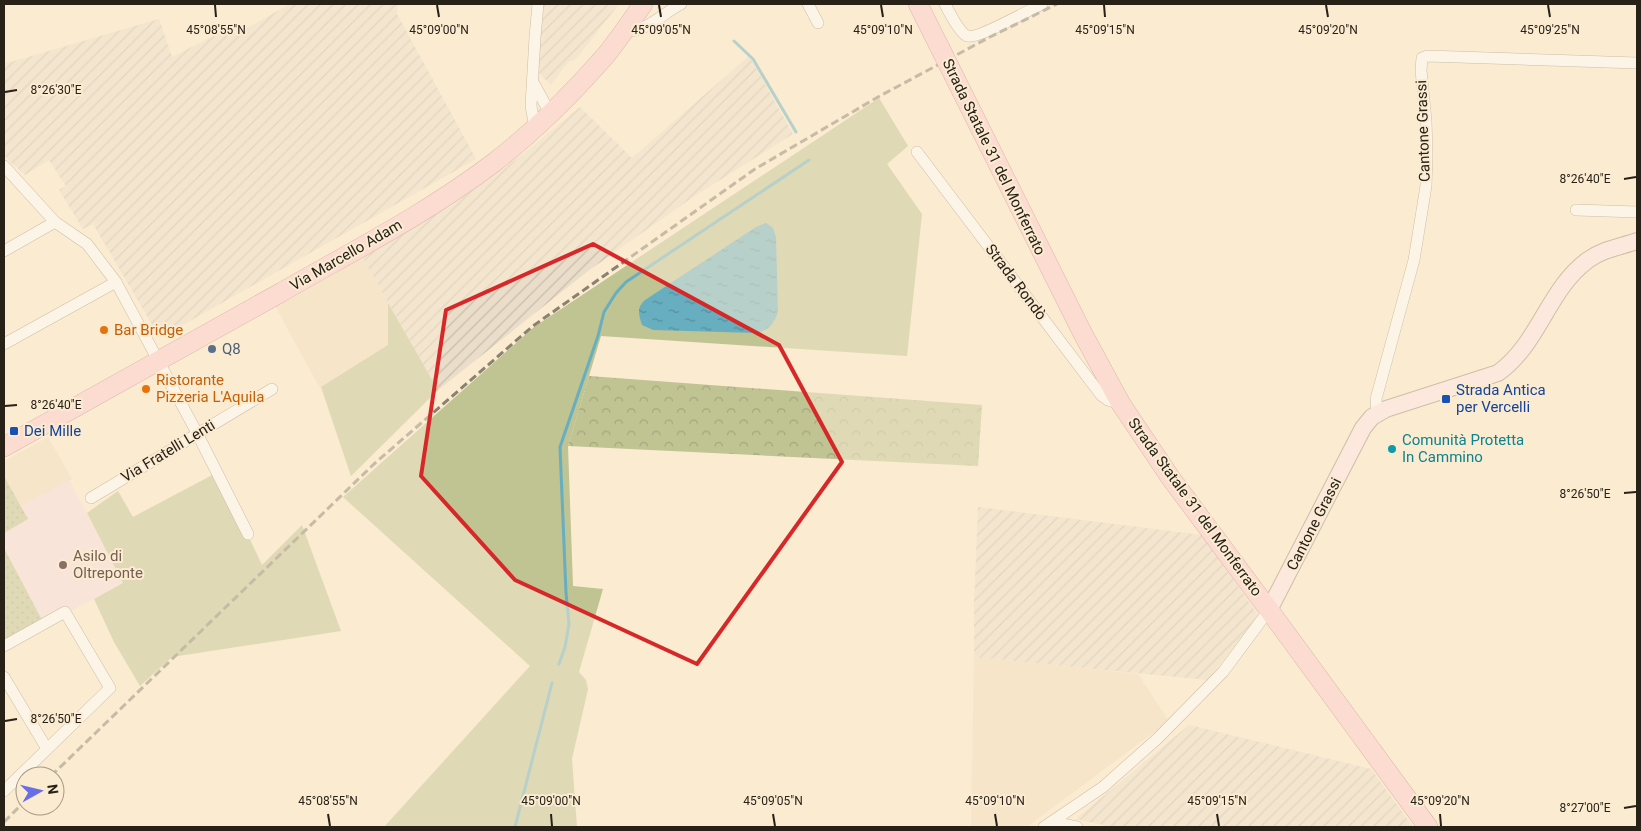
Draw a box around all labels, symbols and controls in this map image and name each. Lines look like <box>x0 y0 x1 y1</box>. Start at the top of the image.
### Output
text: 45°08'55"N <box>186 23 246 37</box>
text: 45°09'00"N <box>409 23 469 37</box>
text: 45°09'05"N <box>631 23 691 37</box>
text: 45°09'10"N <box>853 23 913 37</box>
text: 45°09'15"N <box>1075 23 1135 37</box>
text: 45°09'20"N <box>1298 23 1358 37</box>
text: 45°09'25"N <box>1520 23 1580 37</box>
street label: Strada Statale 31 del Monferrato <box>939 56 1049 258</box>
street label: Cantone Grassi <box>1412 80 1434 182</box>
text: 8°26'30"E <box>31 83 82 97</box>
text: 8°26'40"E <box>1560 172 1611 186</box>
street label: Via Marcello Adam <box>287 216 405 294</box>
street label: Strada Rondò <box>982 241 1050 323</box>
place label: Bar Bridge <box>114 321 183 339</box>
marker: Bar Bridge <box>98 324 110 336</box>
place label: Q8 <box>222 340 241 358</box>
marker: Q8 <box>206 343 218 355</box>
place label: Ristorante Pizzeria L'Aquila <box>156 371 264 406</box>
place label: Strada Antica per Vercelli <box>1456 381 1546 416</box>
marker: Ristorante Pizzeria L'Aquila <box>140 383 152 395</box>
marker: Strada Antica per Vercelli <box>1440 393 1452 405</box>
text: 8°26'40"E <box>31 398 82 412</box>
street label: Strada Statale 31 del Monferrato <box>1124 414 1266 600</box>
street label: Via Fratelli Lenti <box>118 416 218 486</box>
place label: Dei Mille <box>24 422 81 440</box>
marker: Dei Mille <box>8 425 20 437</box>
place label: Comunità Protetta In Cammino <box>1402 431 1524 466</box>
marker: Comunità Protetta In Cammino <box>1386 443 1398 455</box>
street label: Cantone Grassi <box>1283 475 1345 573</box>
text: 8°26'50"E <box>1560 487 1611 501</box>
place label: Asilo di Oltreponte <box>73 547 143 582</box>
marker: Asilo di Oltreponte <box>57 559 69 571</box>
text: 8°26'50"E <box>31 712 82 726</box>
north arrow <box>15 766 65 816</box>
text: N <box>44 783 61 795</box>
text: 45°08'55"N <box>298 794 358 808</box>
text: 45°09'00"N <box>521 794 581 808</box>
text: 45°09'05"N <box>743 794 803 808</box>
text: 45°09'10"N <box>965 794 1025 808</box>
text: 45°09'15"N <box>1187 794 1247 808</box>
text: 45°09'20"N <box>1410 794 1470 808</box>
text: 8°27'00"E <box>1560 801 1611 815</box>

